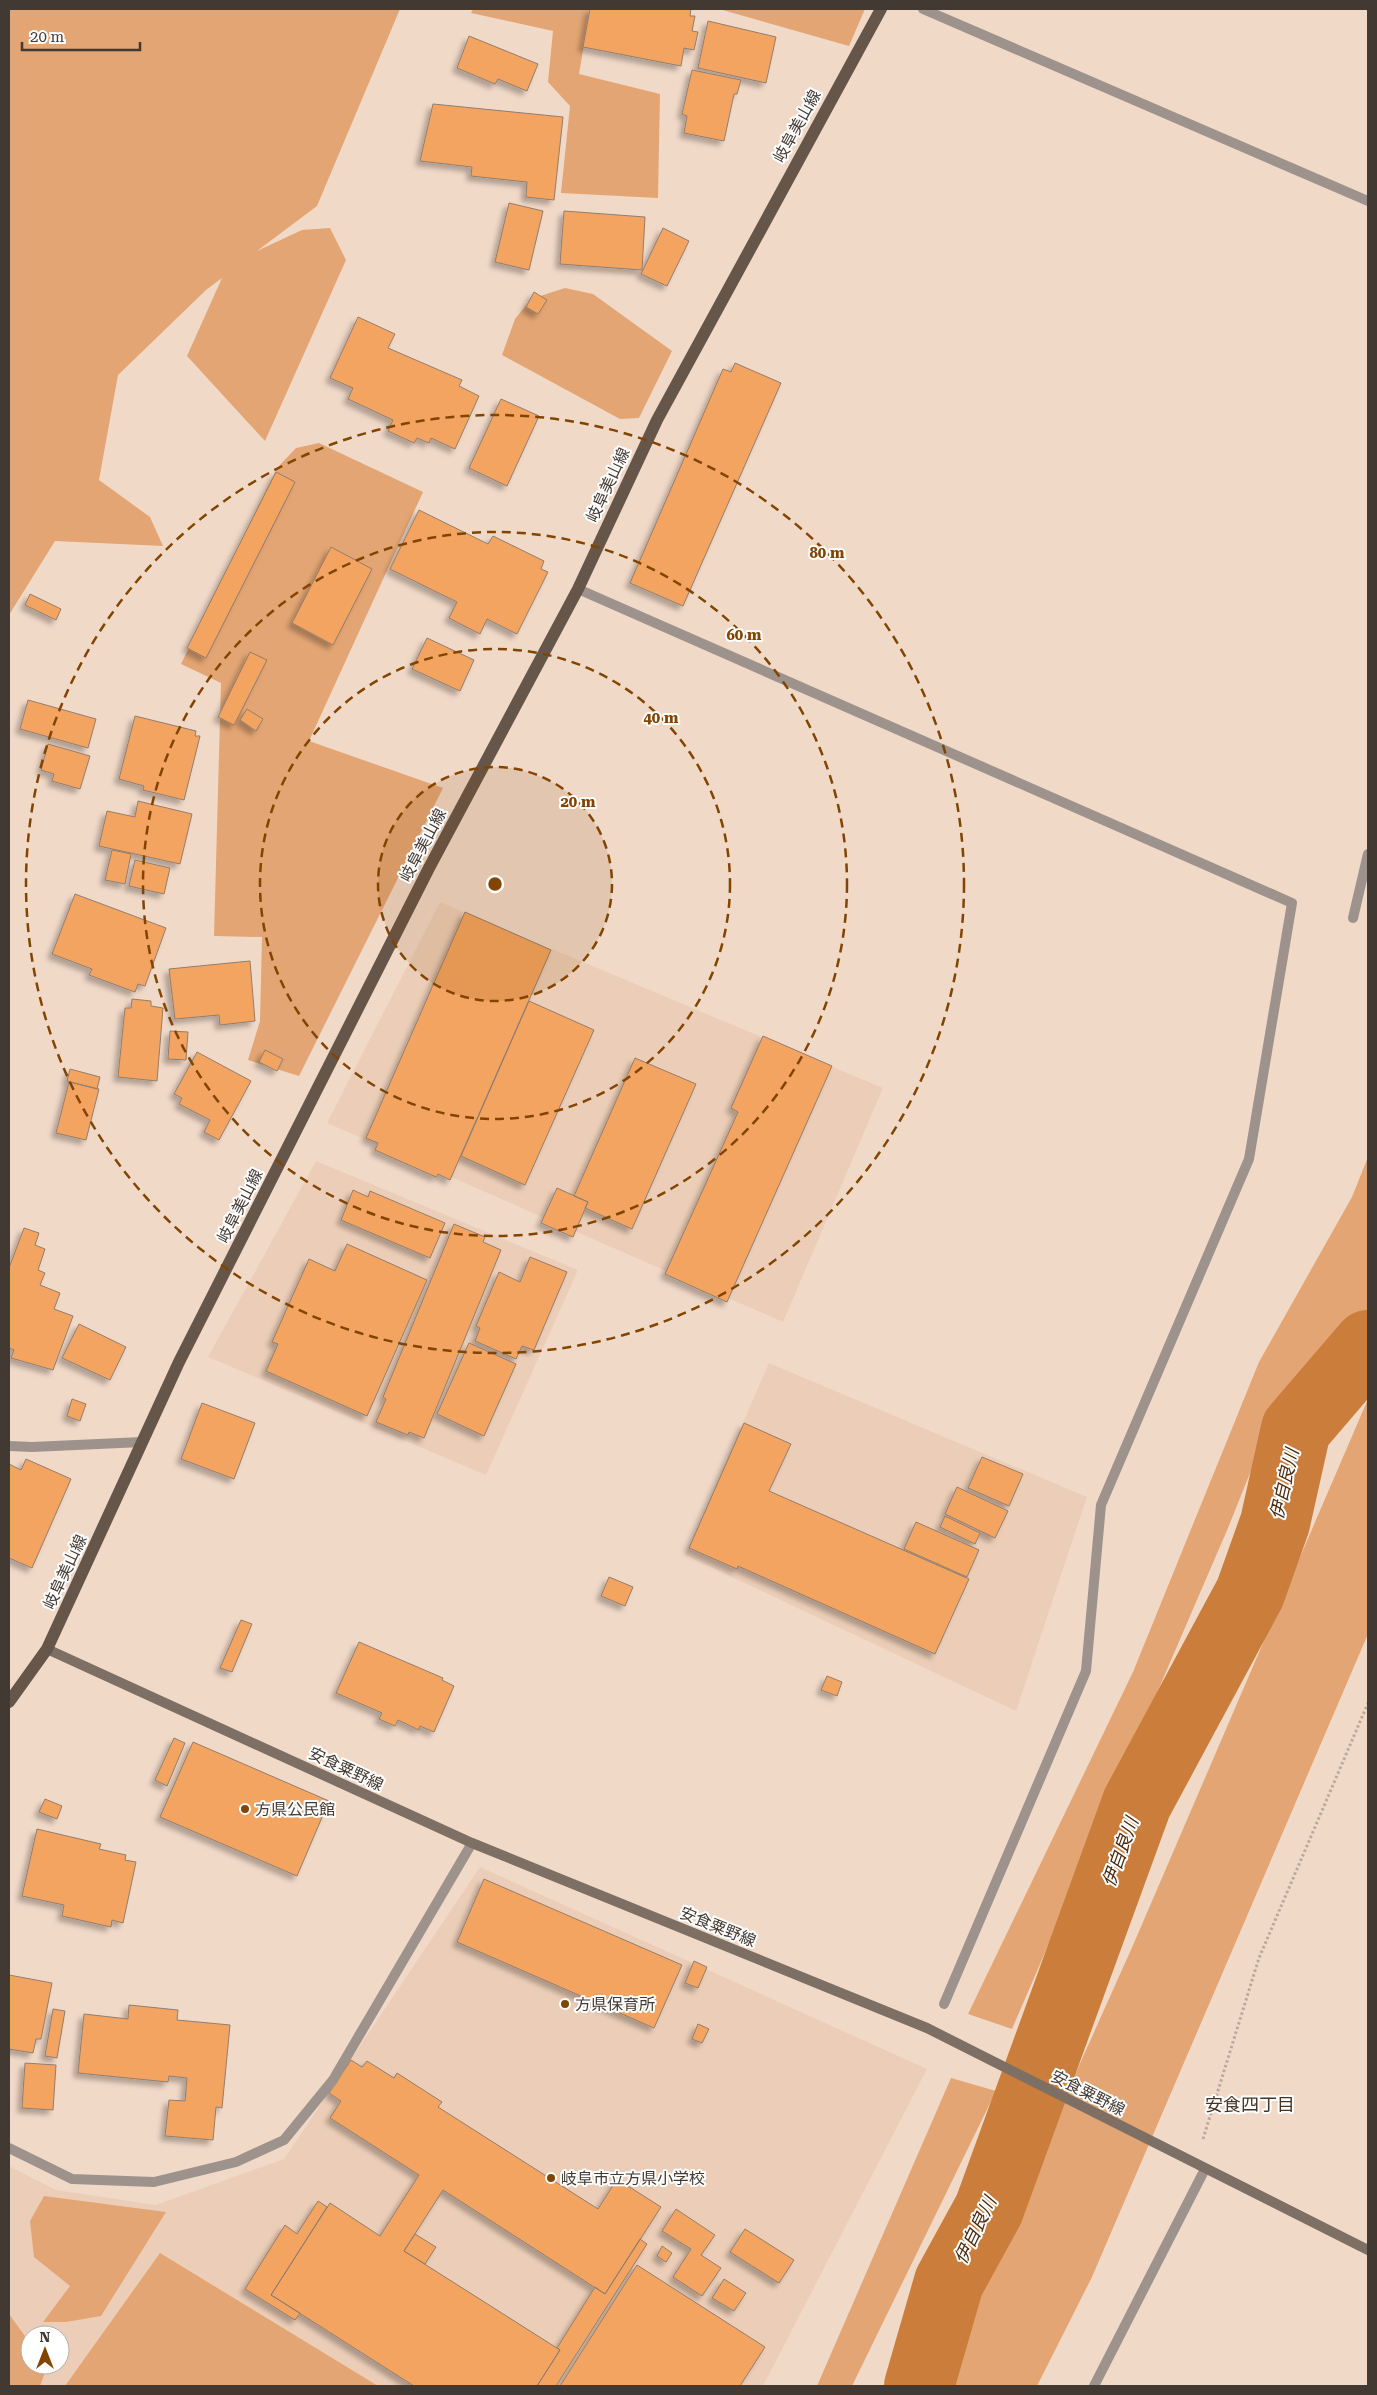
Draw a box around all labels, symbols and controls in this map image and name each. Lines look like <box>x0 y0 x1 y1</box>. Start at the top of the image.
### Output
scale bar <box>22 20 140 52</box>
text: 20 m <box>30 28 65 46</box>
street label: 岐阜美山線 <box>769 86 825 166</box>
street label: 岐阜美山線 <box>582 445 634 525</box>
text: 80 m <box>809 544 845 562</box>
text: 60 m <box>726 626 762 644</box>
text: 40 m <box>643 709 679 727</box>
text: 20 m <box>560 793 596 811</box>
street label: 岐阜美山線 <box>396 805 450 885</box>
centre of rings <box>486 875 504 893</box>
street label: 岐阜美山線 <box>213 1166 267 1246</box>
water label: 伊自良川 <box>1266 1445 1303 1521</box>
street label: 岐阜美山線 <box>39 1532 91 1612</box>
street label: 安食粟野線 <box>306 1743 386 1795</box>
place label: 方県公民館 <box>255 1800 335 1819</box>
marker: 方県公民館 <box>239 1803 251 1815</box>
water label: 伊自良川 <box>1098 1813 1143 1889</box>
street label: 安食粟野線 <box>677 1903 759 1951</box>
place label: 方県保育所 <box>575 1995 655 2014</box>
marker: 方県保育所 <box>559 1998 571 2010</box>
street label: 安食粟野線 <box>1048 2066 1128 2120</box>
district label: 安食四丁目 <box>1205 2094 1295 2115</box>
place label: 岐阜市立方県小学校 <box>561 2169 705 2188</box>
marker: 岐阜市立方県小学校 <box>545 2172 557 2184</box>
water label: 伊自良川 <box>950 2191 1001 2267</box>
north arrow <box>20 2325 70 2375</box>
text: N <box>40 2329 51 2345</box>

